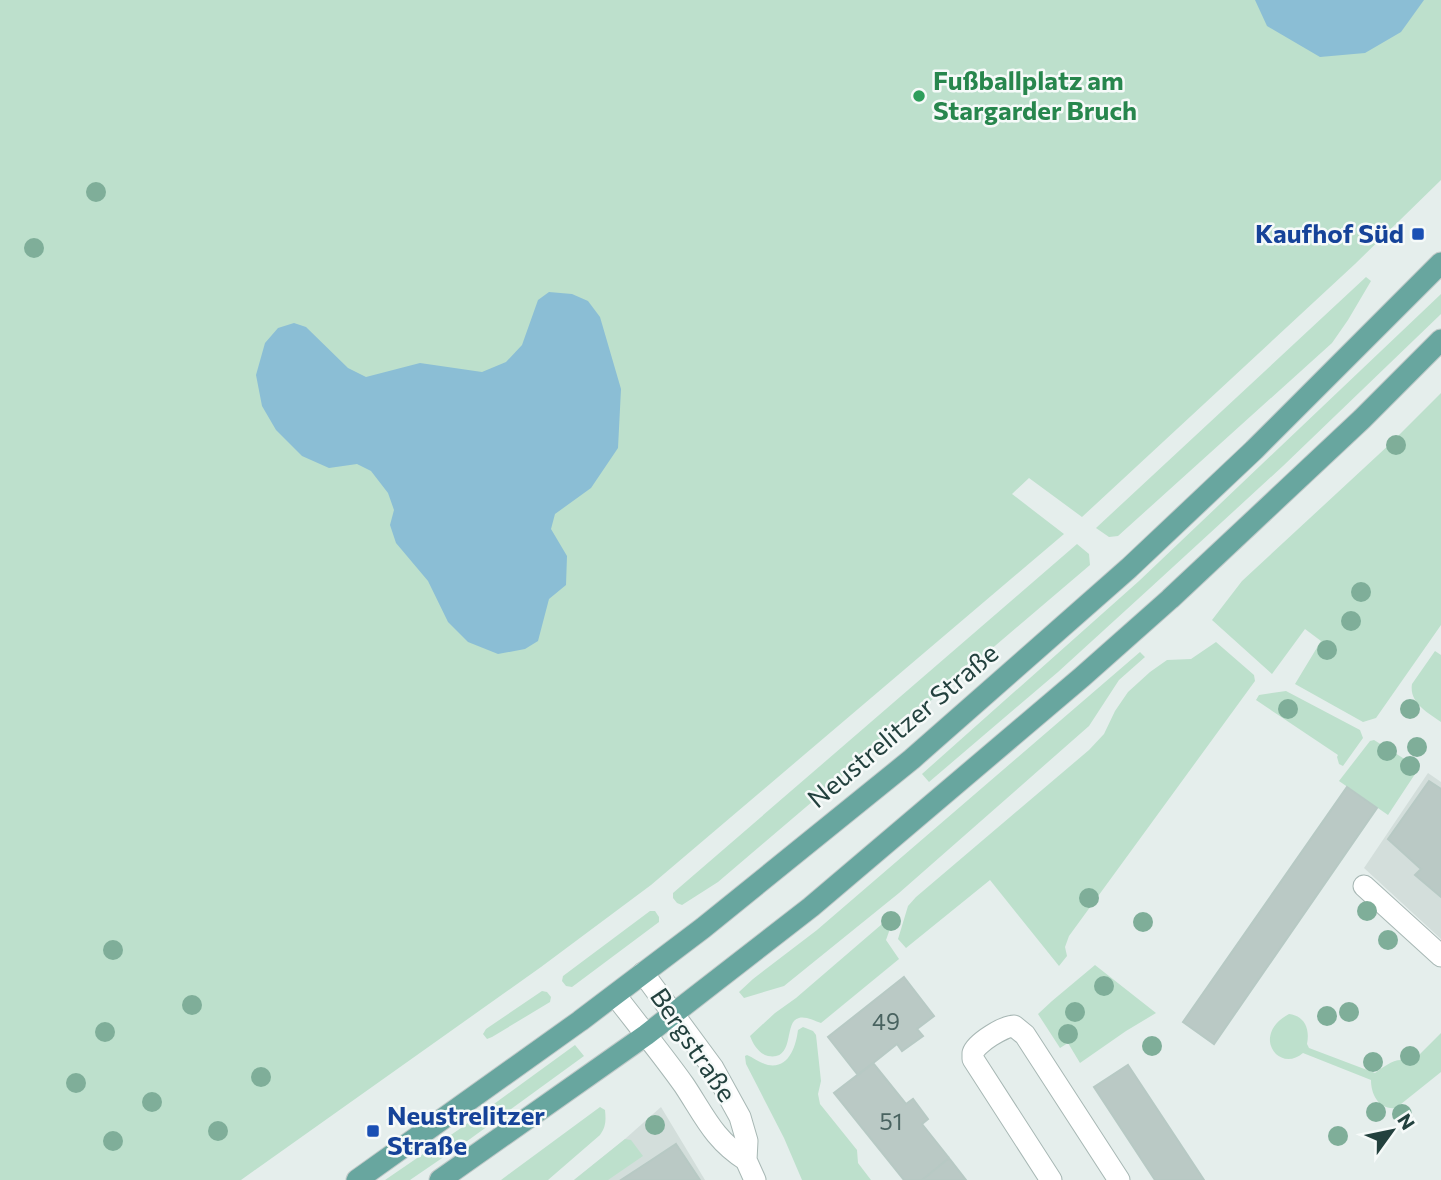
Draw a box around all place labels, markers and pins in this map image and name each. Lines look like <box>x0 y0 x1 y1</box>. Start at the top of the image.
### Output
place label: Fußballplatz am Stargarder Bruch <box>933 64 1137 125</box>
marker: Fußballplatz am Stargarder Bruch <box>911 88 927 104</box>
place label: Kaufhof Süd <box>1255 217 1404 248</box>
marker: Kaufhof Süd <box>1410 226 1426 242</box>
place label: Neustrelitzer Straße <box>387 1099 545 1160</box>
marker: Neustrelitzer Straße <box>365 1123 381 1139</box>

